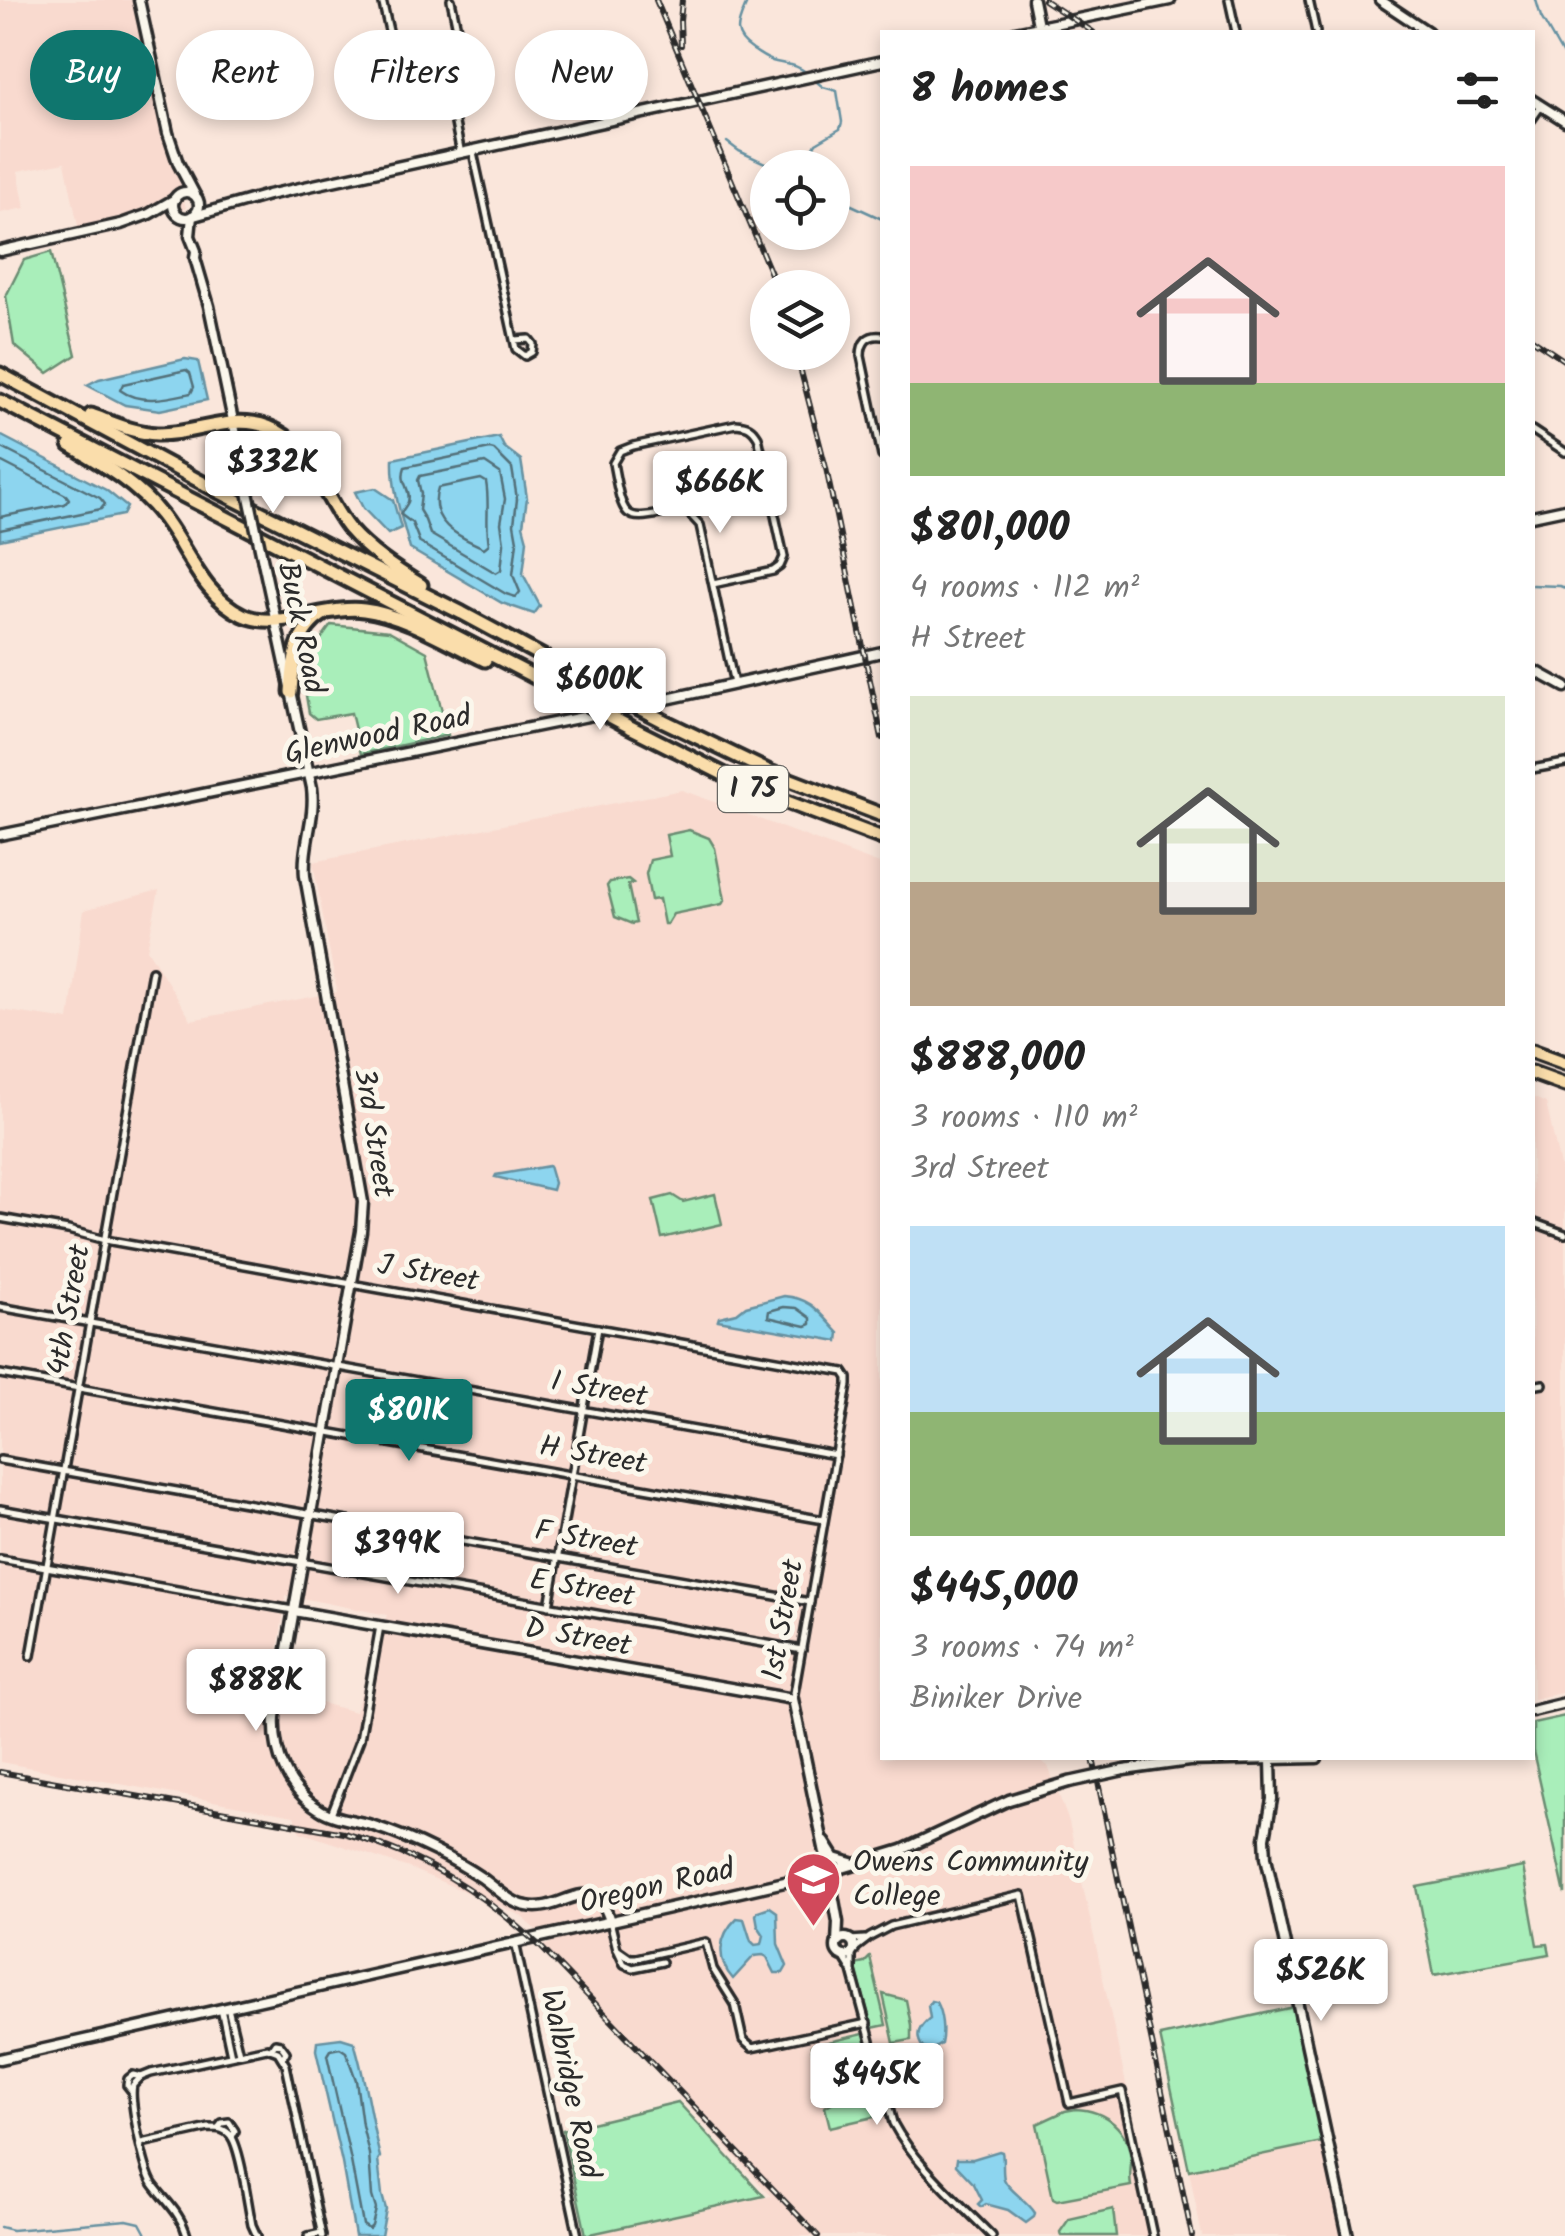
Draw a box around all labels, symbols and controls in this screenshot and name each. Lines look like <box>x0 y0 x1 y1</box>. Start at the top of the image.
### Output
chip: Buy <box>30 30 156 120</box>
chip: Rent <box>176 30 314 120</box>
chip: Filters <box>334 30 495 120</box>
chip: New <box>515 30 648 120</box>
text: 8 homes <box>910 57 1068 124</box>
icon: filters <box>1450 63 1505 118</box>
map controls <box>750 150 850 370</box>
button: locate <box>750 150 850 250</box>
icon: home <box>1118 231 1298 411</box>
button: layers <box>750 270 850 370</box>
pin: $332K <box>203 431 343 516</box>
text: $332K <box>227 438 319 489</box>
pin: $666K <box>650 451 790 536</box>
text: $666K <box>675 458 765 509</box>
text: $801,000 <box>910 496 1070 563</box>
street label: Buck Road <box>263 558 338 699</box>
text: 4 rooms · 112 m² <box>910 563 1139 614</box>
text: H Street <box>910 614 1025 665</box>
pin: $600K <box>530 648 670 733</box>
text: $600K <box>556 655 644 706</box>
street label: Glenwood Road <box>280 693 477 779</box>
icon: home <box>1118 761 1298 941</box>
road number: I 75 <box>718 766 788 812</box>
text: $888,000 <box>910 1026 1085 1093</box>
street label: 3rd Street <box>339 1065 407 1201</box>
text: 3 rooms · 110 m² <box>910 1093 1137 1144</box>
text: 3rd Street <box>910 1144 1049 1195</box>
street label: 4th Street <box>35 1240 105 1379</box>
street label: J Street <box>374 1241 483 1307</box>
icon: home <box>1118 1291 1298 1471</box>
street label: I Street <box>547 1358 652 1422</box>
pin: $801K <box>339 1379 479 1464</box>
text: $801K <box>367 1386 451 1437</box>
street label: H Street <box>536 1423 651 1489</box>
street label: F Street <box>531 1507 642 1573</box>
pin: $399K <box>328 1512 468 1597</box>
text: $399K <box>354 1519 442 1570</box>
street label: 1st Street <box>750 1555 818 1684</box>
street label: E Street <box>526 1556 639 1622</box>
text: $445,000 <box>910 1556 1078 1623</box>
street label: D Street <box>521 1605 635 1671</box>
text: 3 rooms · 74 m² <box>910 1623 1134 1674</box>
pin: $888K <box>186 1649 326 1734</box>
text: $888K <box>209 1656 303 1707</box>
text: Biniker Drive <box>910 1674 1082 1725</box>
place label: Owens Community College <box>853 1839 1089 1921</box>
street label: Oregon Road <box>575 1846 740 1928</box>
school or university icon: Owens Community College <box>784 1850 844 1929</box>
pin: $526K <box>1251 1939 1391 2024</box>
text: $526K <box>1276 1946 1366 1997</box>
street label: Walbridge Road <box>526 1985 613 2184</box>
pin: $445K <box>807 2043 947 2128</box>
text: $445K <box>832 2050 922 2101</box>

